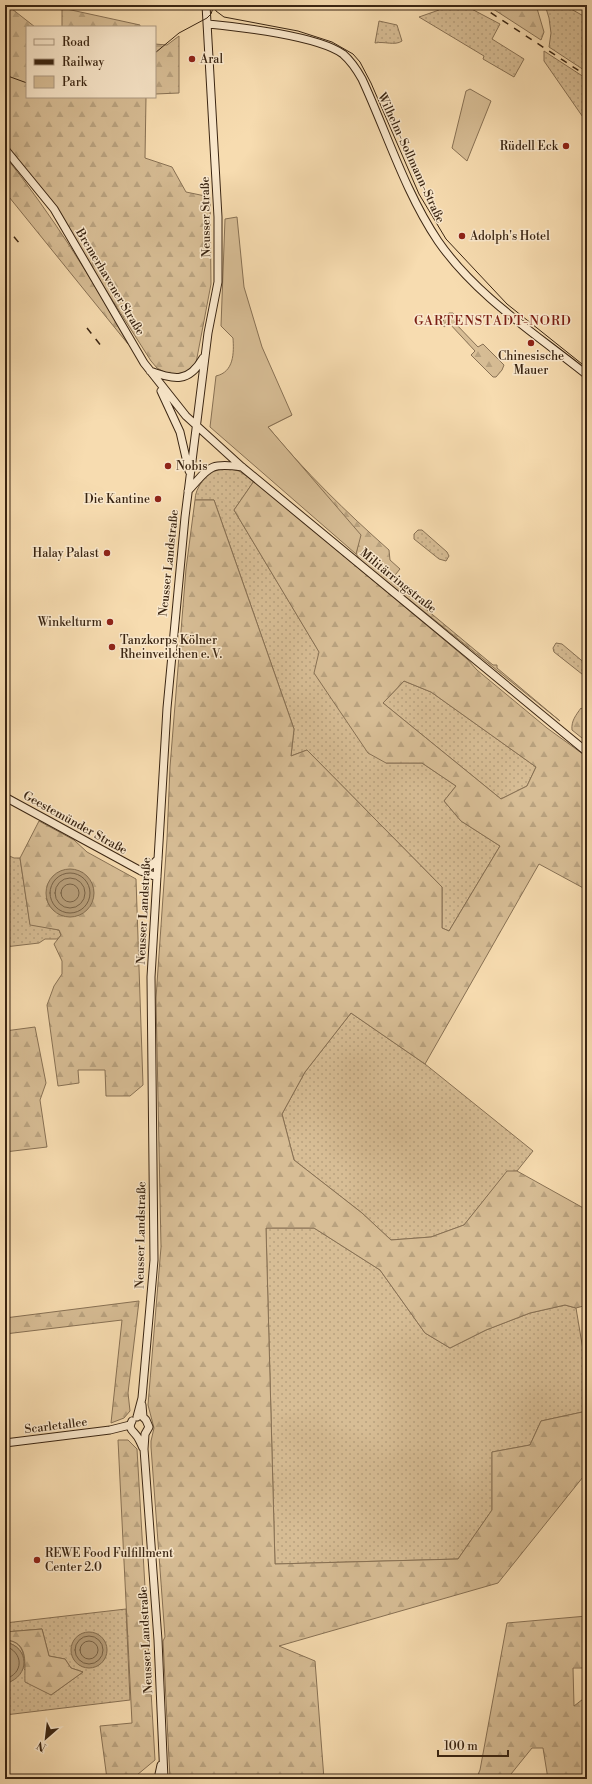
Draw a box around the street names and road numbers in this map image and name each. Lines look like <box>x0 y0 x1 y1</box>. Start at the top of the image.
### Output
street label: Wilhelm-Sollmann-Straße <box>374 90 448 226</box>
street label: Neusser Straße <box>198 176 214 258</box>
street label: Bremerhavener Straße <box>72 225 148 338</box>
street label: Neusser Landstraße <box>156 509 182 617</box>
street label: Militärringstraße <box>357 546 439 616</box>
street label: Geestemünder Straße <box>20 788 130 858</box>
street label: Neusser Landstraße <box>134 857 154 965</box>
street label: Neusser Landstraße <box>133 1181 149 1289</box>
street label: Scarletallee <box>24 1415 88 1437</box>
street label: Neusser Landstraße <box>136 1586 156 1694</box>

